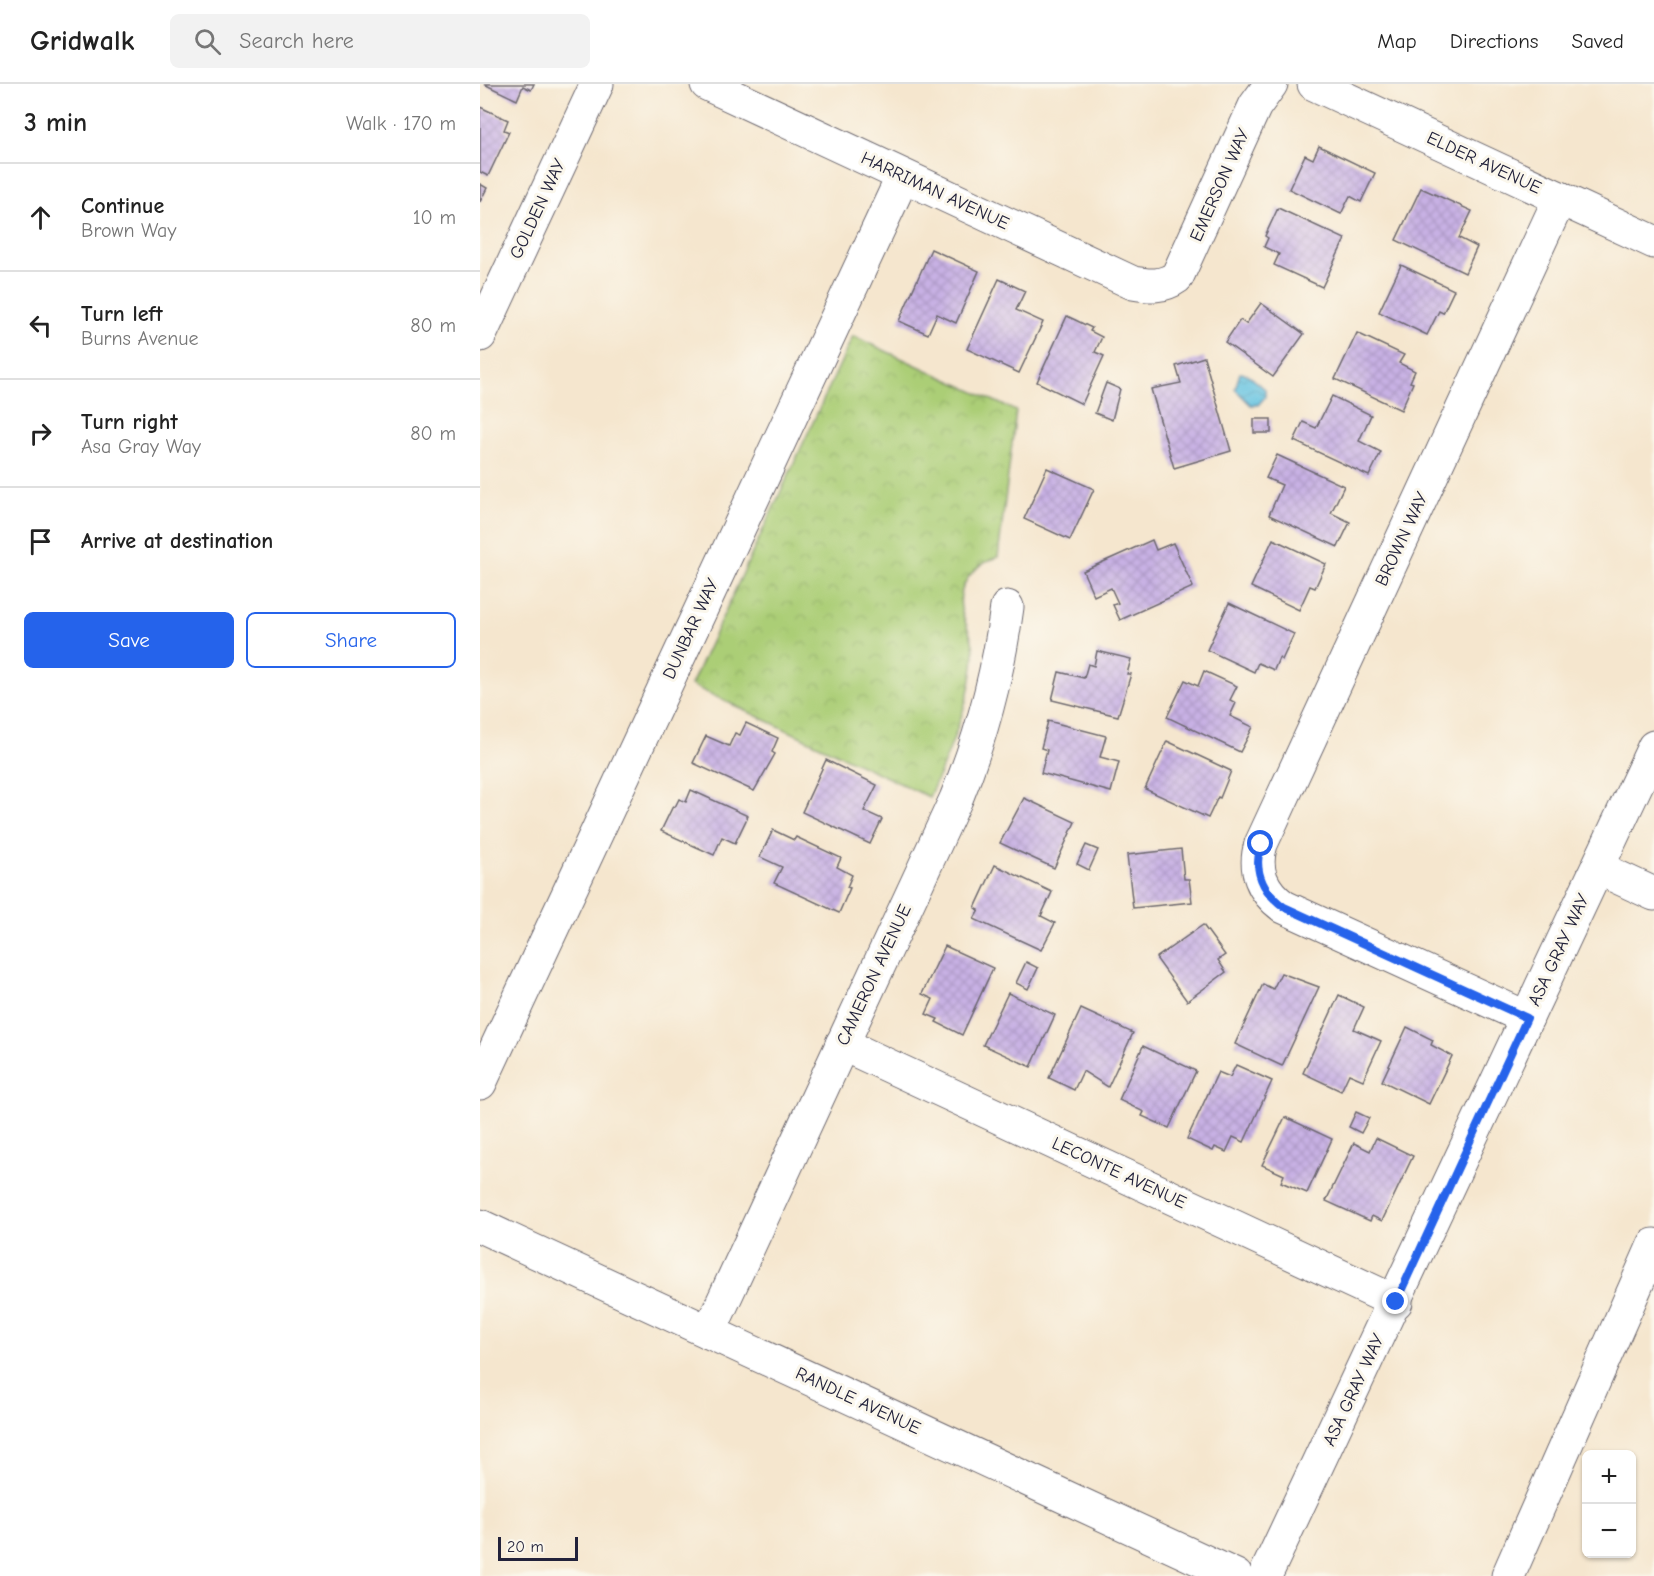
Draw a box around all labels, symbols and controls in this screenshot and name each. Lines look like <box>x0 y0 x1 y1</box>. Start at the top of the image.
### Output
search box <box>170 14 590 68</box>
text: Gridwalk <box>30 25 134 57</box>
icon: search <box>191 25 224 58</box>
text: Search here <box>239 28 354 54</box>
text: Map <box>1377 29 1417 53</box>
text: Directions <box>1450 29 1539 53</box>
text: Saved <box>1572 29 1624 53</box>
text: 3 min <box>24 108 87 138</box>
text: Walk · 170 m <box>346 112 456 135</box>
street label: EMERSON WAY <box>1186 125 1254 245</box>
street label: ELDER AVENUE <box>1423 127 1545 199</box>
street label: HARRIMAN AVENUE <box>858 148 1012 235</box>
street label: GOLDEN WAY <box>506 155 571 262</box>
text: Continue <box>81 193 164 219</box>
icon: ahead <box>24 201 57 234</box>
text: 10 m <box>413 206 456 229</box>
text: Brown Way <box>81 219 176 242</box>
text: Turn left <box>81 301 163 327</box>
icon: left <box>24 309 57 342</box>
text: 80 m <box>410 314 456 337</box>
text: Burns Avenue <box>81 327 199 350</box>
text: Turn right <box>81 409 178 435</box>
icon: right <box>24 417 57 450</box>
text: 80 m <box>410 422 456 445</box>
text: Asa Gray Way <box>81 435 201 458</box>
street label: BROWN WAY <box>1371 488 1433 589</box>
icon: arrive <box>24 525 57 558</box>
text: Arrive at destination <box>81 528 273 554</box>
street label: DUNBAR WAY <box>659 575 724 683</box>
button: Save <box>24 612 234 668</box>
button: Share <box>246 612 456 668</box>
route start <box>1247 830 1273 856</box>
street label: ASA GRAY WAY <box>1524 890 1594 1009</box>
street label: CAMERON AVENUE <box>832 901 916 1049</box>
street label: LECONTE AVENUE <box>1049 1133 1190 1213</box>
route end <box>1382 1288 1408 1314</box>
street label: ASA GRAY WAY <box>1319 1330 1389 1449</box>
street label: RANDLE AVENUE <box>792 1363 924 1439</box>
map controls <box>1582 1450 1636 1558</box>
button: + <box>1582 1450 1636 1504</box>
button: − <box>1582 1504 1636 1558</box>
scale bar <box>498 1534 578 1562</box>
text: 20 m <box>507 1538 544 1556</box>

